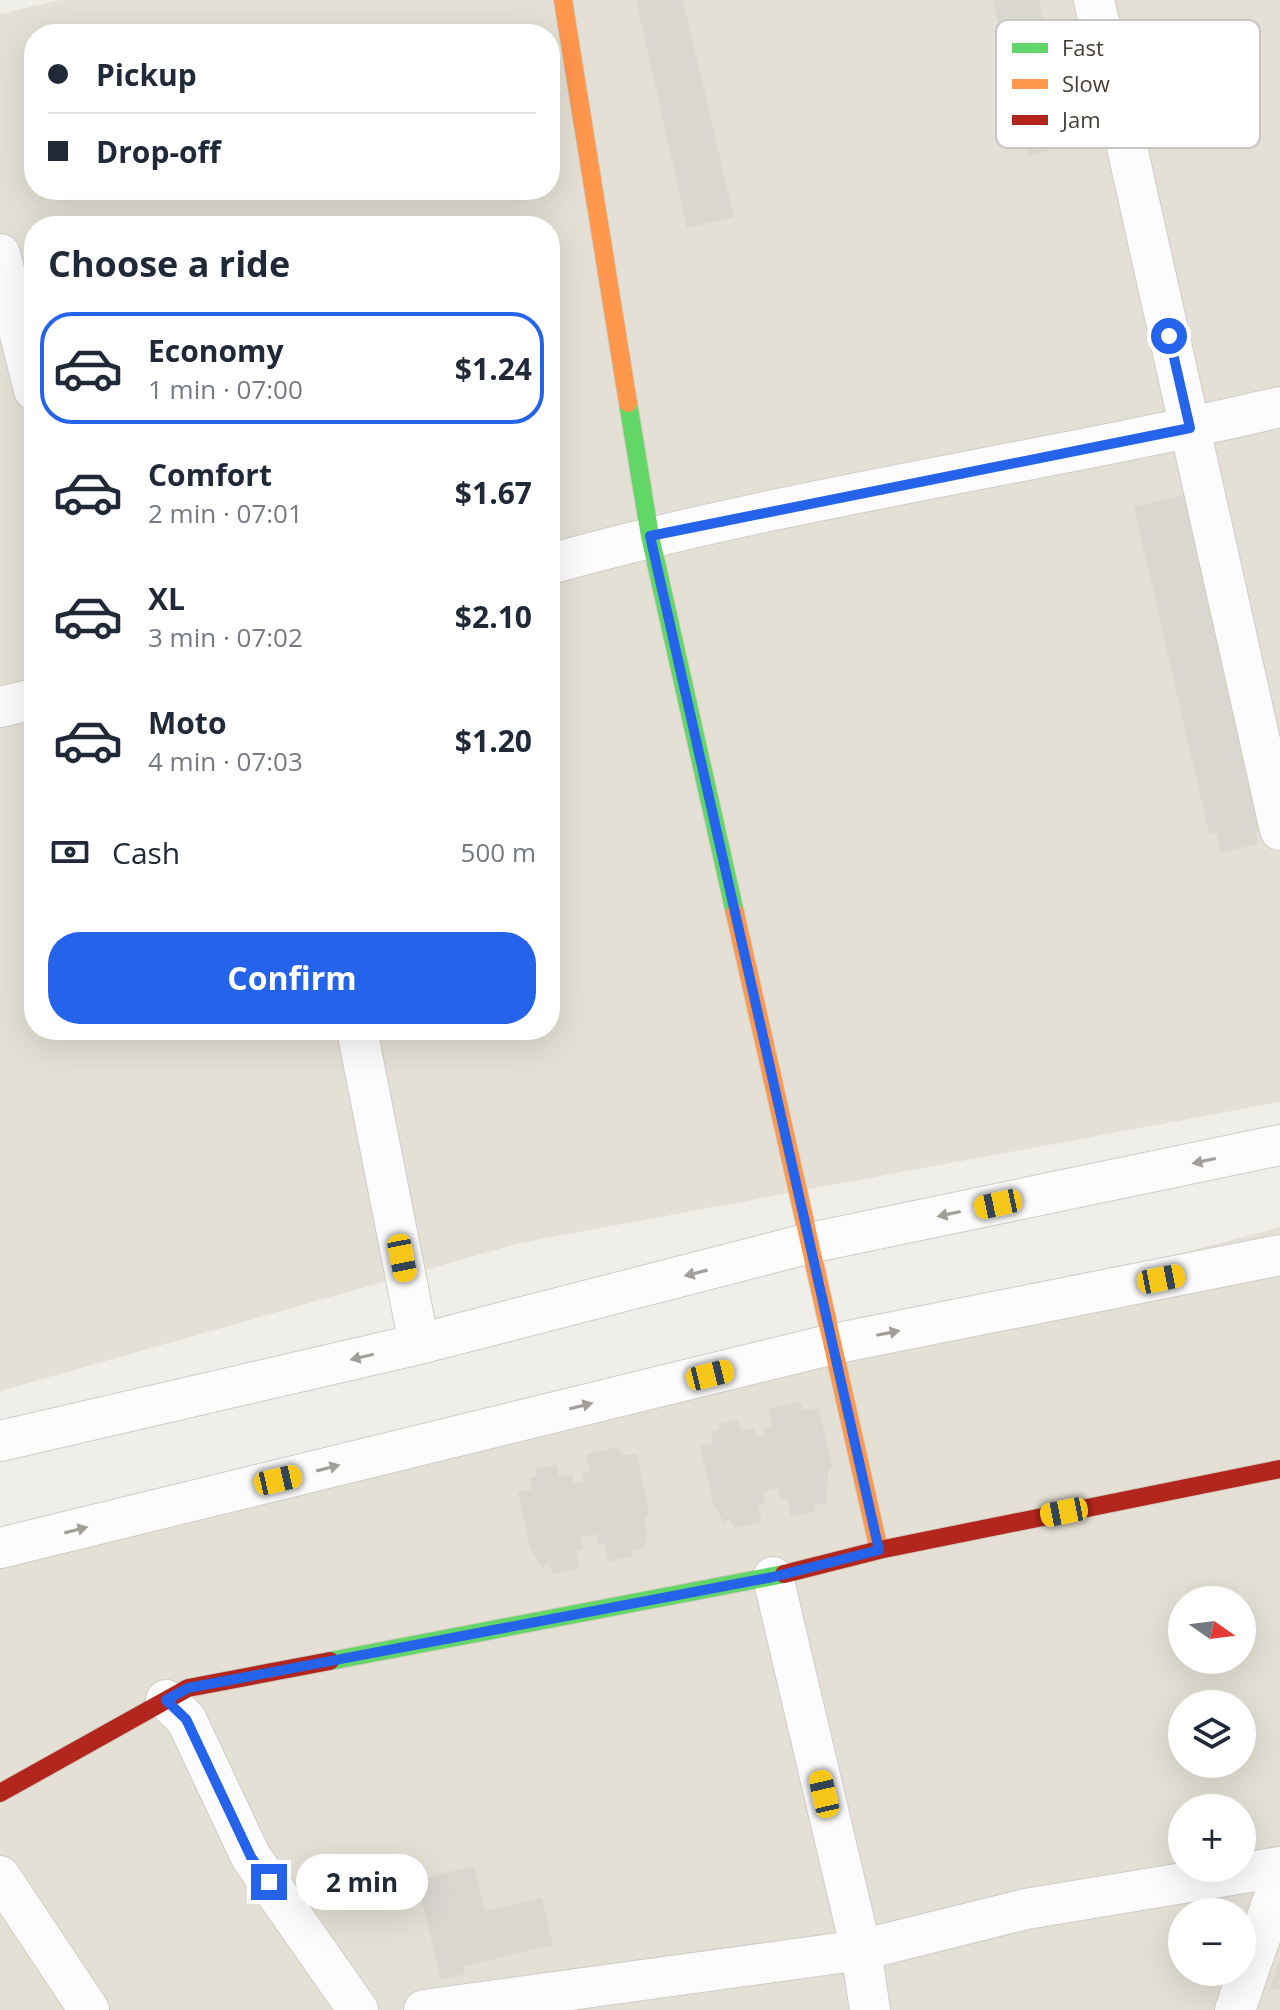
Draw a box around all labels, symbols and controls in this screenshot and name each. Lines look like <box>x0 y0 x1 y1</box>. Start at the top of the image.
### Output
legend <box>996 20 1260 148</box>
text: Fast <box>1062 32 1104 62</box>
text: Pickup <box>96 54 197 95</box>
text: Slow <box>1062 68 1110 98</box>
text: Jam <box>1060 104 1101 134</box>
text: Drop-off <box>96 131 221 172</box>
text: Choose a ride <box>48 239 290 288</box>
route start <box>1151 318 1187 354</box>
text: Economy <box>148 330 284 371</box>
icon: car <box>52 332 124 404</box>
text: $1.24 <box>455 348 532 389</box>
text: 1 min · 07:00 <box>148 371 303 407</box>
text: Comfort <box>148 454 272 495</box>
icon: car <box>52 456 124 528</box>
text: $1.67 <box>455 472 532 513</box>
text: 2 min · 07:01 <box>148 495 303 531</box>
text: XL <box>148 578 185 619</box>
icon: car <box>52 580 124 652</box>
text: $2.10 <box>455 596 532 637</box>
text: 3 min · 07:02 <box>148 619 303 655</box>
text: Moto <box>148 702 226 743</box>
icon: car <box>52 704 124 776</box>
text: $1.20 <box>455 720 532 761</box>
text: 4 min · 07:03 <box>148 743 303 779</box>
icon: cash <box>48 830 92 874</box>
text: Cash <box>112 832 180 873</box>
text: 500 m <box>461 834 536 870</box>
button: Confirm <box>48 932 536 1024</box>
one-way arrow <box>1191 1155 1216 1168</box>
car <box>972 1187 1024 1221</box>
one-way arrow <box>936 1208 961 1221</box>
car <box>386 1232 418 1284</box>
car <box>1135 1263 1187 1295</box>
one-way arrow <box>683 1267 708 1279</box>
one-way arrow <box>876 1327 901 1339</box>
one-way arrow <box>350 1351 375 1364</box>
car <box>684 1358 736 1392</box>
one-way arrow <box>568 1399 593 1412</box>
one-way arrow <box>316 1461 341 1474</box>
car <box>252 1463 304 1497</box>
car <box>1038 1496 1090 1528</box>
one-way arrow <box>63 1523 88 1535</box>
north arrow <box>1168 1586 1256 1674</box>
map controls <box>1168 1586 1256 1986</box>
button: layers <box>1168 1690 1256 1778</box>
car <box>807 1768 841 1820</box>
button: + <box>1168 1794 1256 1882</box>
callout: 2 min <box>297 1854 429 1910</box>
route end <box>251 1864 287 1900</box>
text: 2 min <box>326 1864 398 1900</box>
button: − <box>1168 1898 1256 1986</box>

